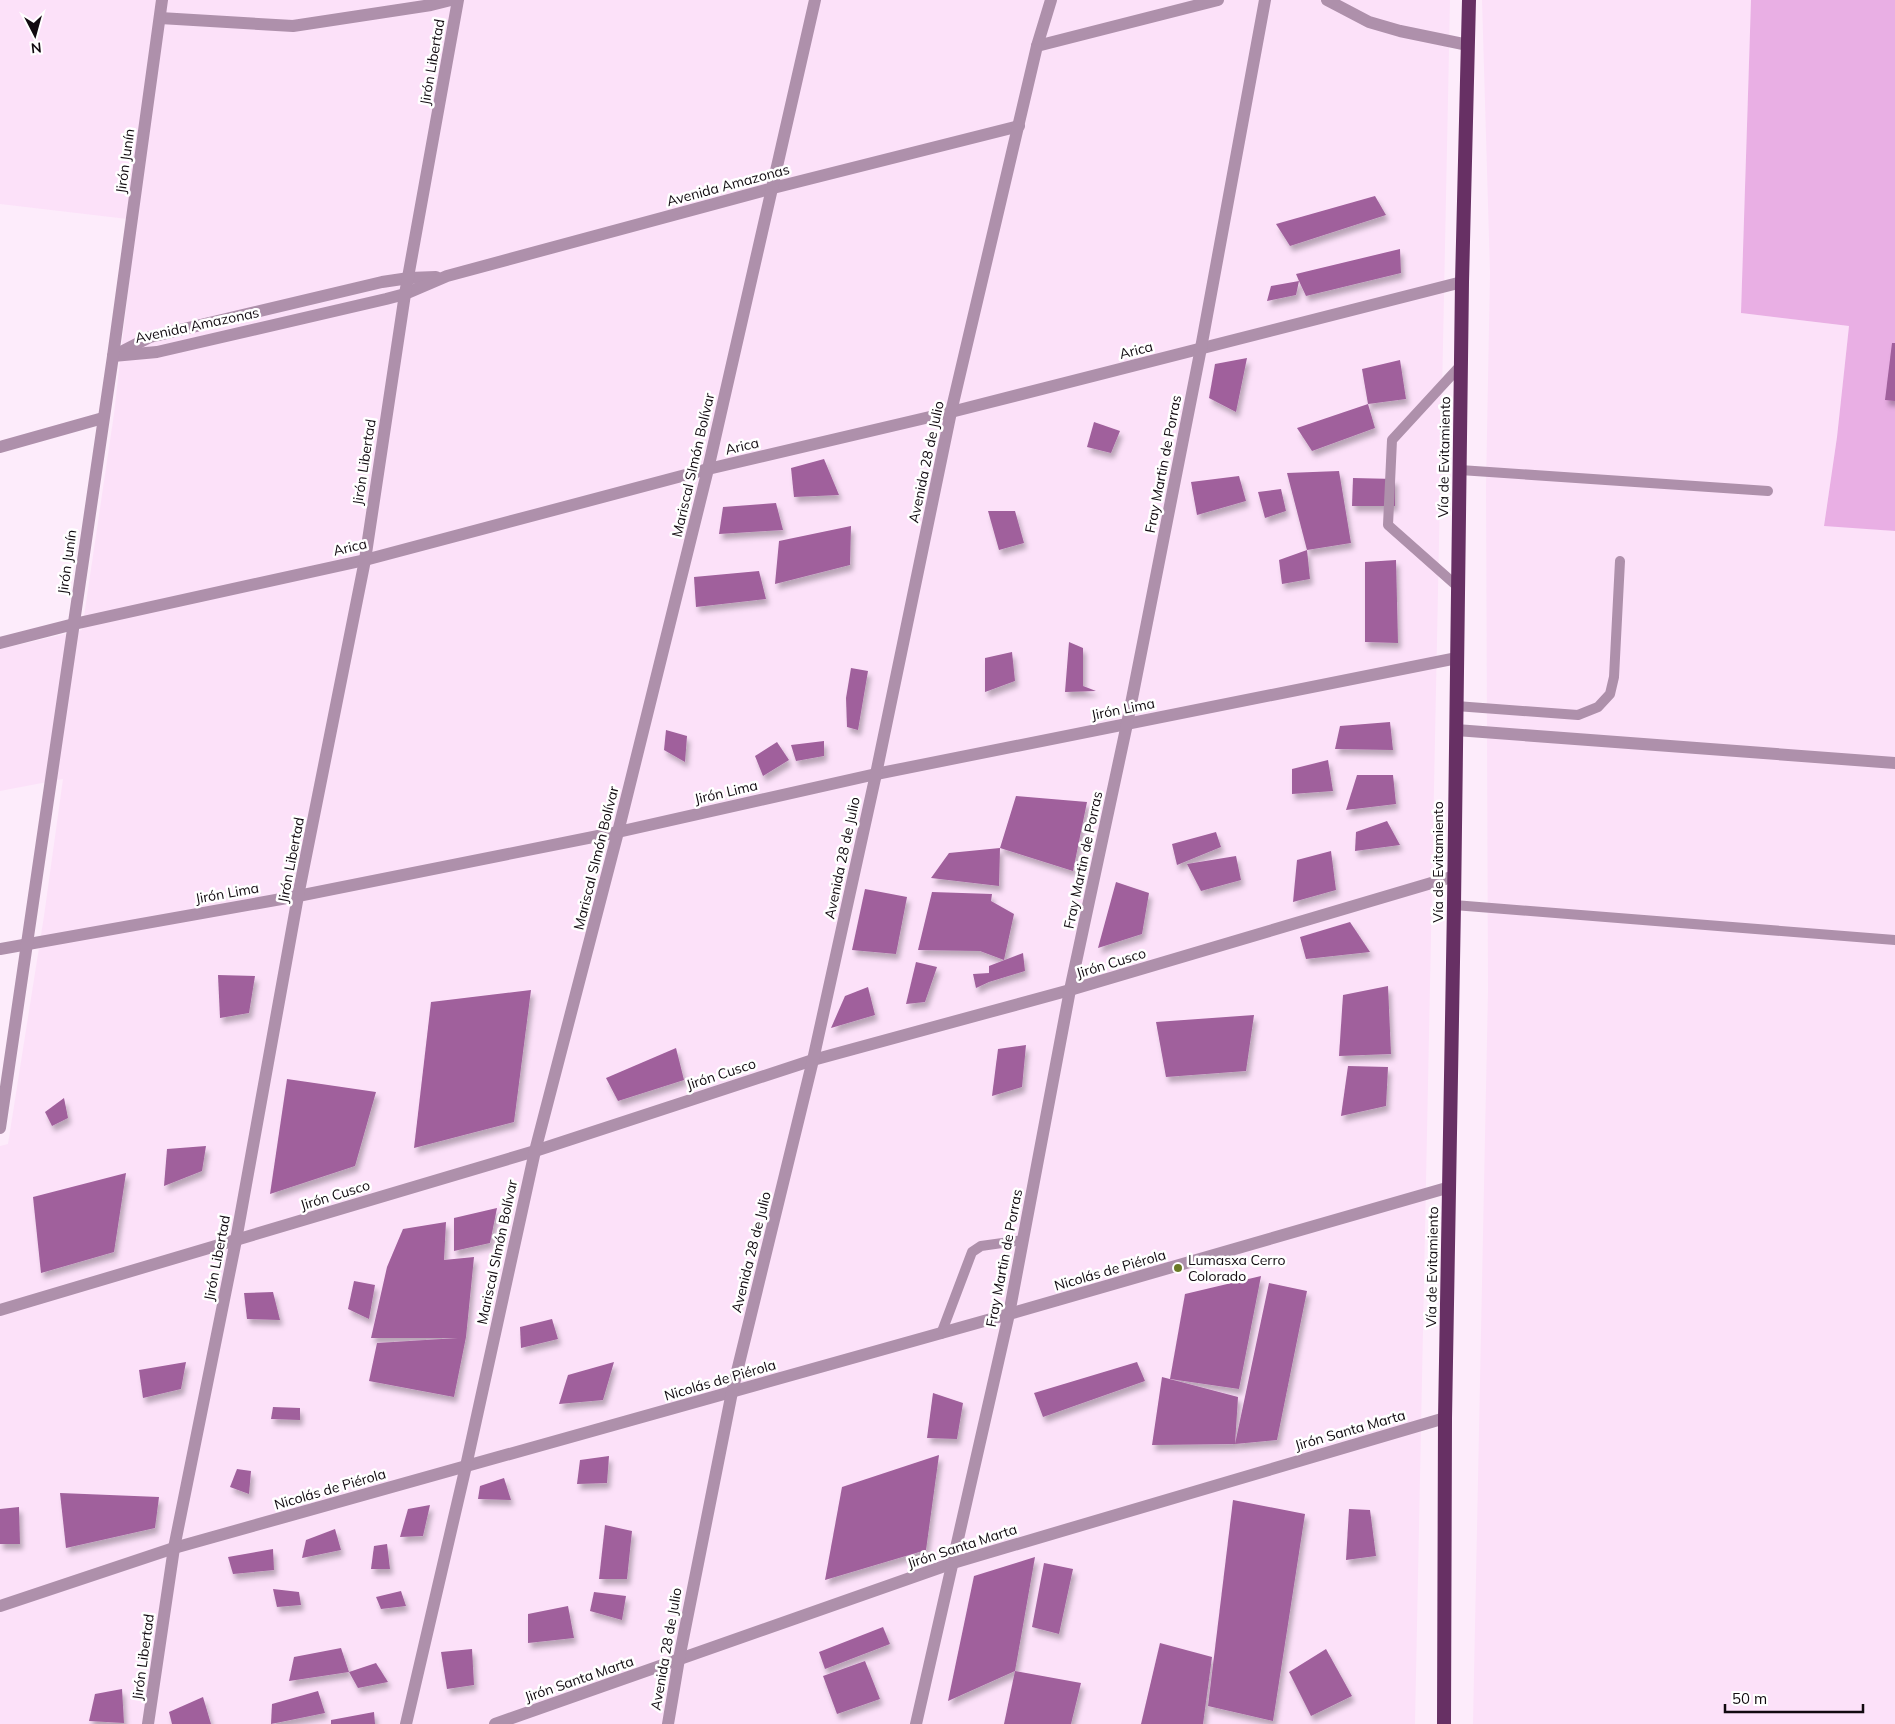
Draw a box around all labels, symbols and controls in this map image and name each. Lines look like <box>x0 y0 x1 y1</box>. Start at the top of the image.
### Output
north arrow <box>10 10 60 60</box>
street label: Jirón Libertad <box>416 18 448 106</box>
text: N <box>30 38 43 57</box>
street label: Jirón Junín <box>112 127 138 195</box>
street label: Avenida Amazonas <box>665 160 791 210</box>
street label: Avenida Amazonas <box>133 303 261 347</box>
street label: Arica <box>1117 337 1155 363</box>
street label: Mariscal SImón Bolívar <box>668 390 719 539</box>
street label: Fray Martin de Porras <box>1141 394 1185 534</box>
street label: Vía de Evitamiento <box>1434 396 1454 518</box>
street label: Avenida 28 de Julio <box>904 399 948 525</box>
street label: Jirón Libertad <box>348 418 380 506</box>
street label: Arica <box>723 433 761 459</box>
street label: Jirón Junín <box>54 528 80 596</box>
street label: Arica <box>331 534 369 560</box>
street label: Jirón Lima <box>1090 694 1156 724</box>
street label: Jirón Lima <box>693 776 759 808</box>
street label: Mariscal SImón Bolívar <box>569 783 623 932</box>
street label: Fray Martin de Porras <box>1060 790 1106 930</box>
street label: Avenida 28 de Julio <box>820 795 864 921</box>
street label: Vía de Evitamiento <box>1429 801 1447 923</box>
street label: Jirón Libertad <box>274 816 308 904</box>
street label: Jirón Lima <box>194 879 260 907</box>
street label: Jirón Cusco <box>1074 944 1148 982</box>
street label: Jirón Cusco <box>684 1054 758 1094</box>
street label: Jirón Cusco <box>298 1176 372 1214</box>
street label: Mariscal SImón Bolívar <box>473 1177 521 1326</box>
street label: Fray Martin de Porras <box>982 1188 1026 1328</box>
street label: Avenida 28 de Julio <box>727 1190 775 1314</box>
street label: Vía de Evitamiento <box>1422 1206 1442 1328</box>
street label: Jirón Libertad <box>200 1214 234 1302</box>
street label: Nicolás de Piérola <box>1052 1245 1168 1295</box>
place label: Lumasxa Cerro Colorado <box>1188 1251 1285 1285</box>
marker: Lumasxa Cerro Colorado <box>1172 1262 1184 1274</box>
street label: Nicolás de Piérola <box>662 1355 778 1405</box>
street label: Jirón Santa Marta <box>1293 1406 1407 1454</box>
street label: Nicolás de Piérola <box>272 1464 388 1514</box>
street label: Jirón Santa Marta <box>905 1520 1019 1572</box>
street label: Avenida 28 de Julio <box>646 1586 686 1712</box>
street label: Jirón Libertad <box>128 1613 158 1701</box>
street label: Jirón Santa Marta <box>522 1652 636 1706</box>
scale bar <box>1725 1682 1862 1714</box>
text: 50 m <box>1732 1689 1767 1708</box>

